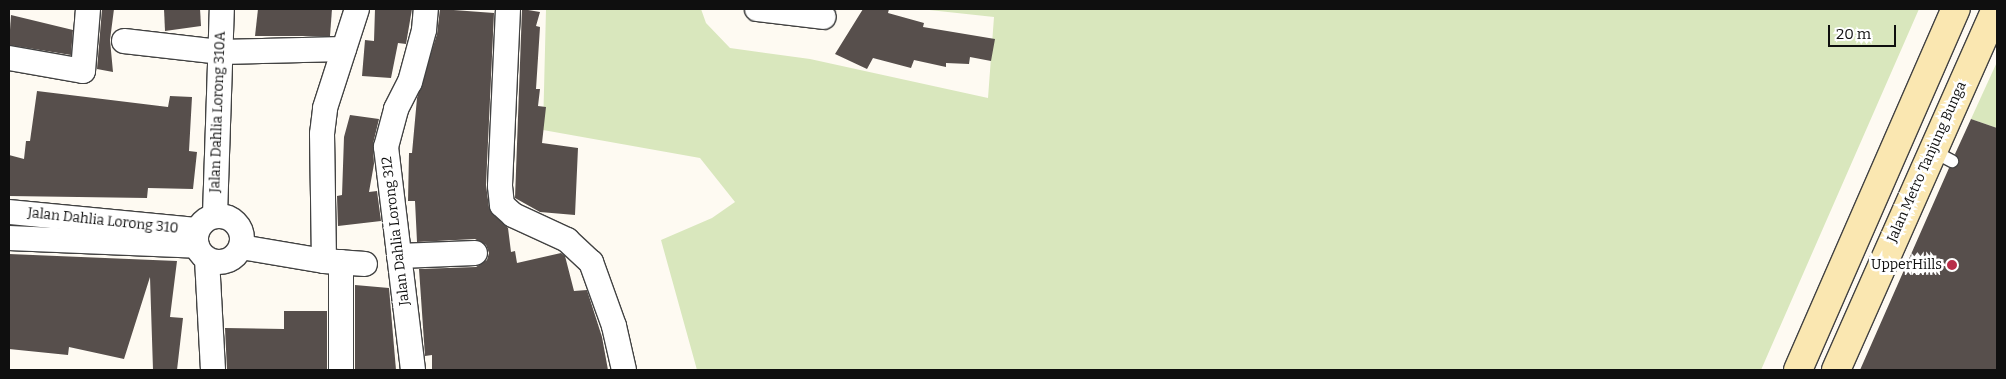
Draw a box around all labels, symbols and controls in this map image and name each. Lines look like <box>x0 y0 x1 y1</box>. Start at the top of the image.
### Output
scale bar <box>1831 15 1898 47</box>
text: 20 m <box>1836 25 1871 43</box>
street label: Jalan Dahlia Lorong 310A <box>207 31 229 193</box>
street label: Jalan Metro Tanjung Bunga <box>1884 79 1970 245</box>
street label: Jalan Dahlia Lorong 312 <box>379 156 413 306</box>
street label: Jalan Dahlia Lorong 310 <box>27 205 179 237</box>
place label: UpperHills <box>1871 257 1942 273</box>
marker: UpperHills <box>1946 259 1958 271</box>

